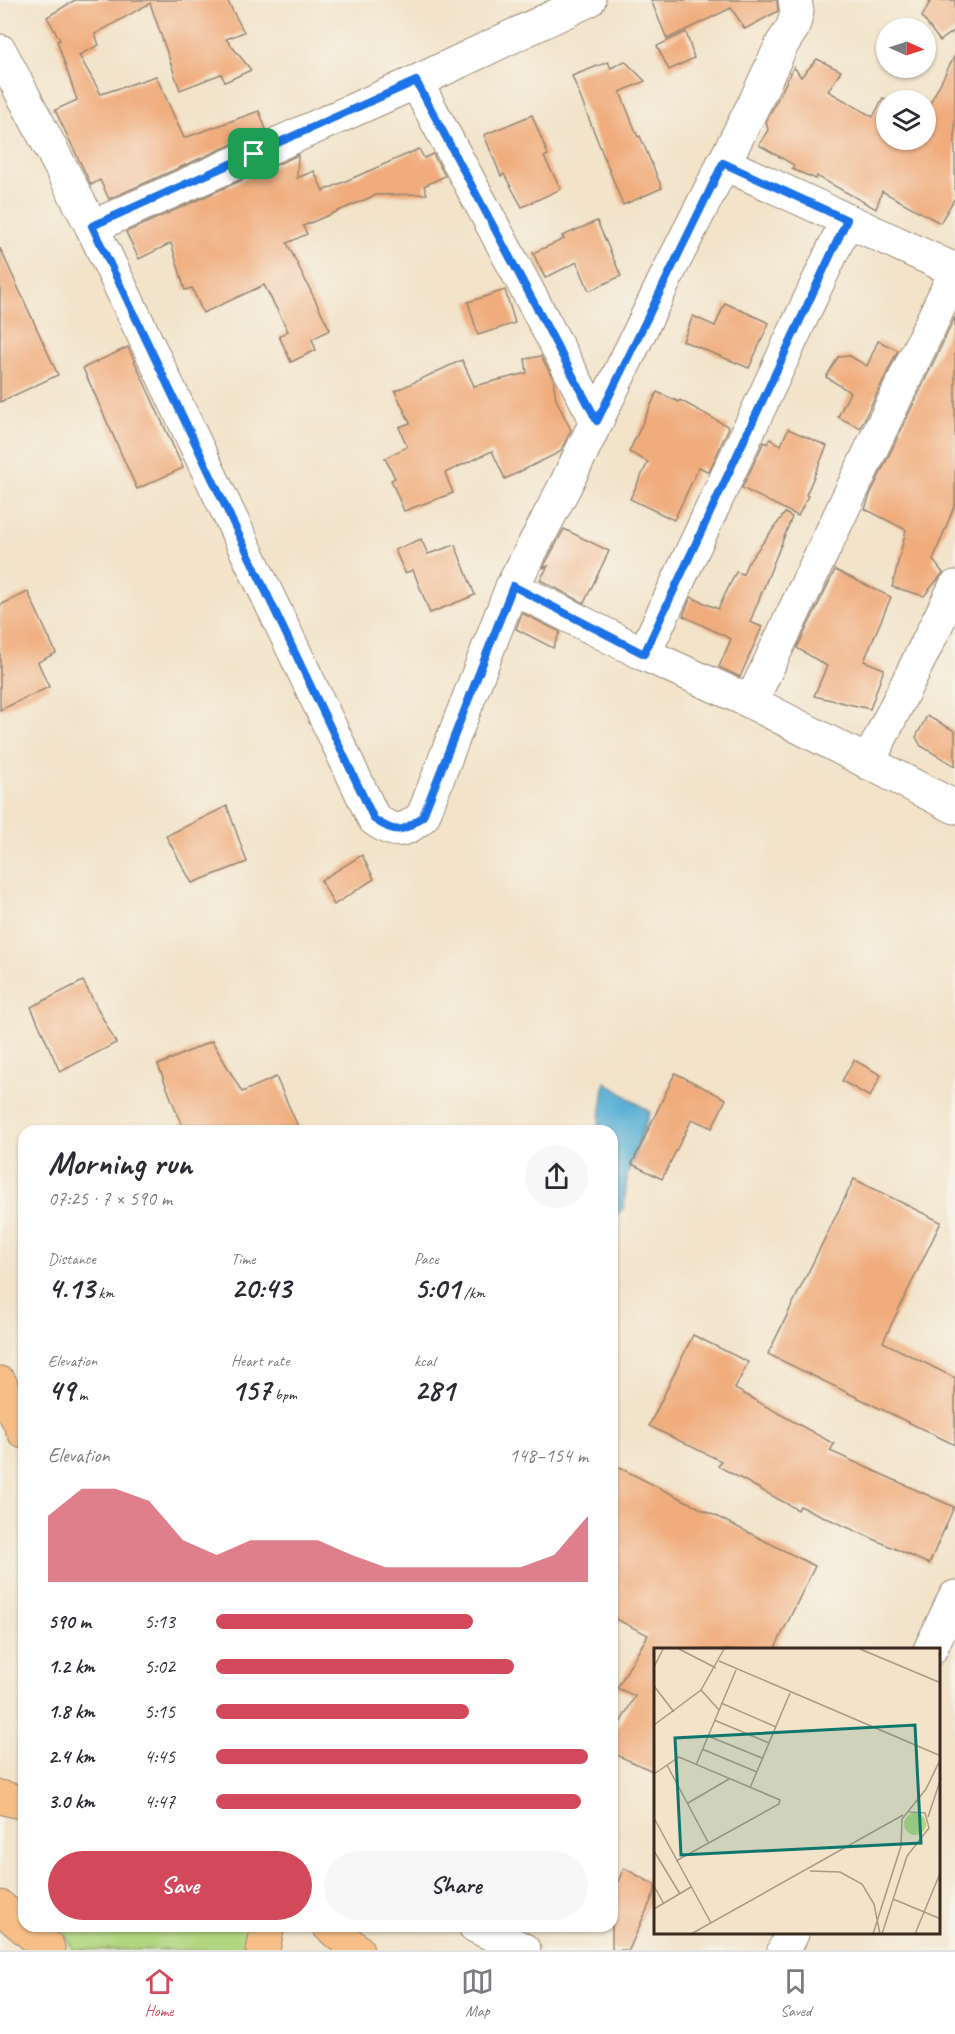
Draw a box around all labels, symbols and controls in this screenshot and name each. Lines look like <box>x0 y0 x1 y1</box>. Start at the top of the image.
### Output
north arrow <box>876 18 936 78</box>
map controls <box>876 18 936 150</box>
button: layers <box>876 90 936 150</box>
pin <box>228 128 279 179</box>
icon: arrive <box>237 137 270 170</box>
text: Morning run <box>48 1142 192 1184</box>
button: share <box>525 1145 588 1208</box>
text: 07:25 · 7 × 590 m <box>48 1186 172 1211</box>
text: Distance <box>48 1249 96 1269</box>
text: Time <box>231 1249 255 1269</box>
text: Pace <box>414 1249 439 1269</box>
text: 4.13 <box>48 1269 94 1307</box>
text: 20:43 <box>231 1269 291 1307</box>
text: 5:01 <box>414 1269 460 1307</box>
text: km <box>94 1283 114 1303</box>
text: /km <box>460 1283 485 1303</box>
text: Elevation <box>48 1351 97 1371</box>
text: Heart rate <box>231 1351 289 1371</box>
text: kcal <box>414 1351 435 1371</box>
text: 49 <box>48 1371 75 1409</box>
text: 157 <box>231 1371 271 1409</box>
text: 281 <box>414 1371 455 1409</box>
text: m <box>75 1385 87 1405</box>
text: bpm <box>271 1385 297 1405</box>
text: Elevation <box>48 1443 110 1468</box>
text: 148–154 m <box>509 1443 588 1468</box>
text: 590 m <box>48 1609 91 1634</box>
text: 5:13 <box>144 1609 175 1634</box>
inset map <box>654 1648 940 1935</box>
text: 1.2 km <box>48 1654 95 1679</box>
text: 5:02 <box>144 1654 175 1679</box>
text: 1.8 km <box>48 1699 95 1724</box>
text: 5:15 <box>144 1699 175 1724</box>
text: 2.4 km <box>48 1744 95 1769</box>
text: 4:45 <box>144 1744 175 1769</box>
text: 3.0 km <box>48 1789 95 1814</box>
text: 4:47 <box>144 1789 175 1814</box>
button: Save <box>48 1851 312 1920</box>
button: Share <box>324 1851 588 1920</box>
tab: Home <box>143 1965 176 2021</box>
tab: Map <box>461 1965 494 2021</box>
tab: Saved <box>779 1965 812 2021</box>

